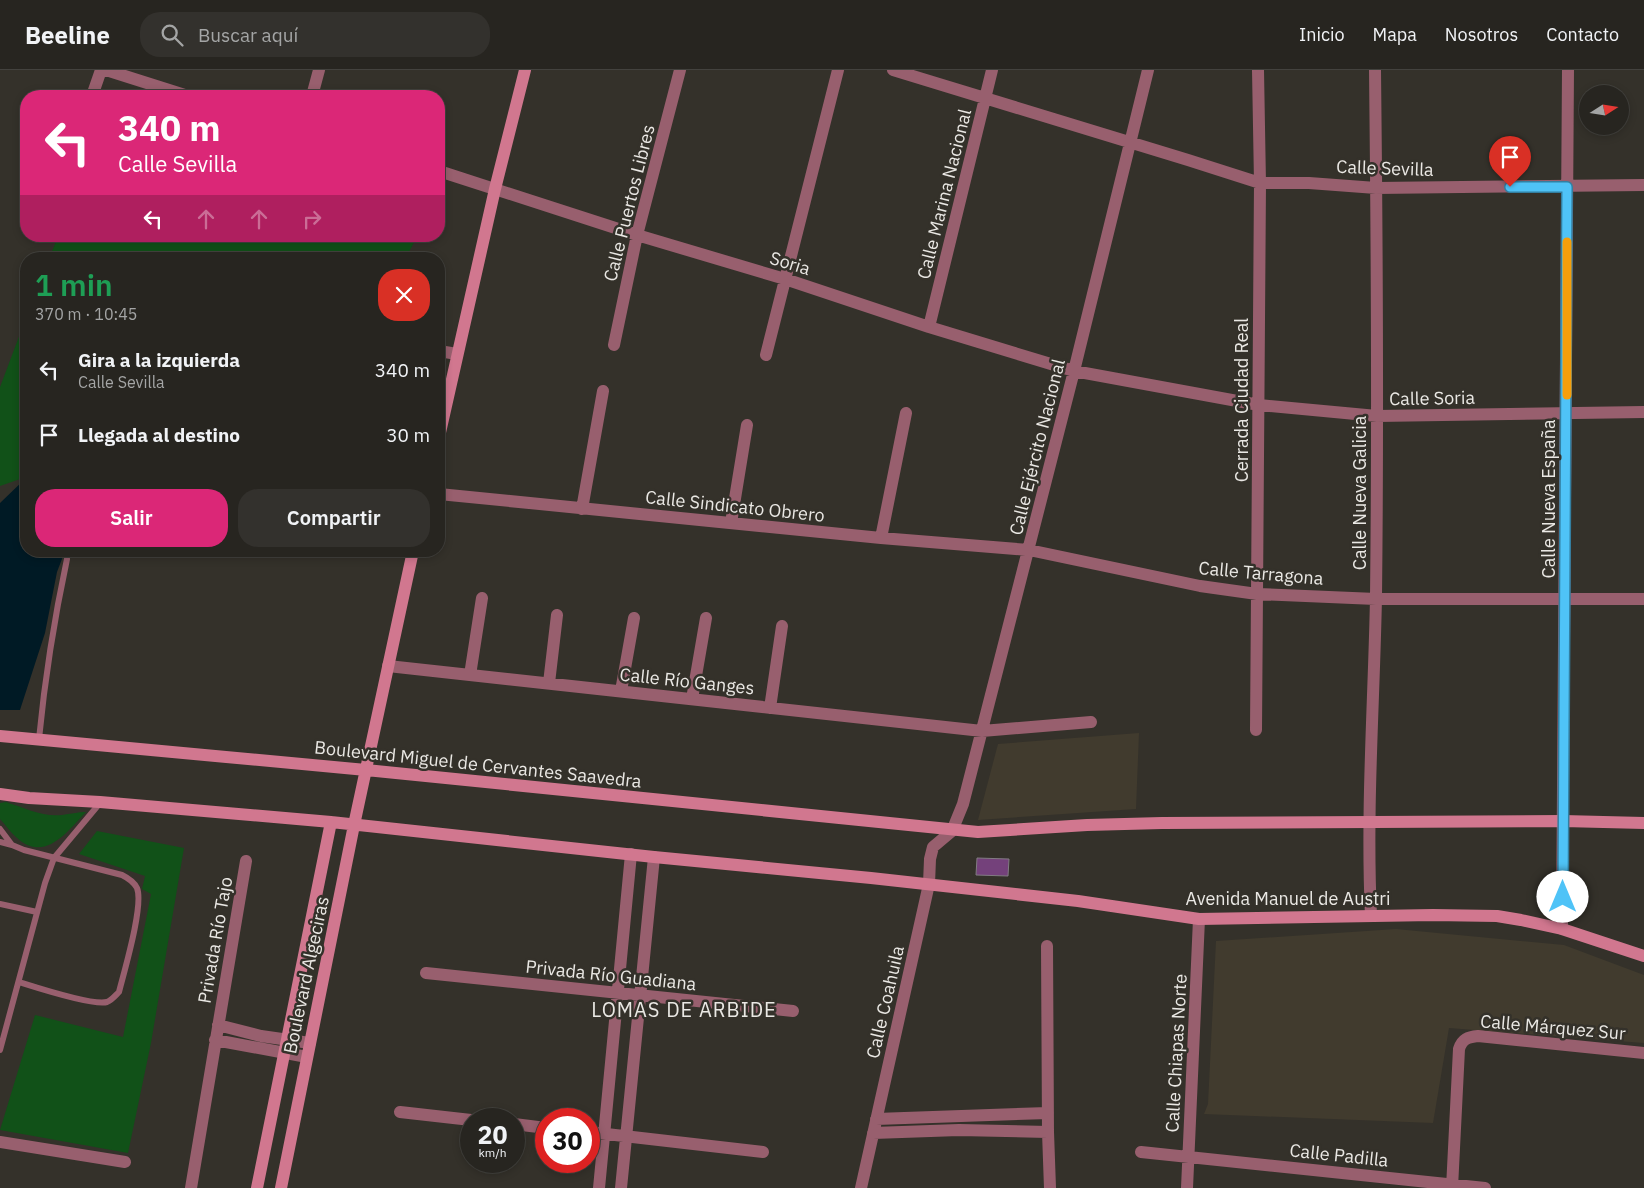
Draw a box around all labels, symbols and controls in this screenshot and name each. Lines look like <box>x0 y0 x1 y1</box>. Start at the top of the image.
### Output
search box <box>140 12 490 57</box>
text: Beeline <box>25 19 110 51</box>
icon: search <box>158 21 186 49</box>
text: Buscar aquí <box>198 23 298 47</box>
text: Inicio <box>1299 23 1345 46</box>
text: Mapa <box>1373 23 1417 46</box>
text: Nosotros <box>1445 23 1518 46</box>
text: Contacto <box>1546 23 1619 46</box>
north arrow <box>1579 85 1629 135</box>
map controls <box>1579 85 1629 135</box>
text: 340 m <box>118 105 221 151</box>
street label: Calle Marina Nacional <box>912 106 976 282</box>
icon: left <box>35 110 100 175</box>
street label: Calle Puertos Libres <box>598 122 660 284</box>
pin <box>1489 136 1531 187</box>
icon: arrive <box>1496 143 1524 171</box>
text: Calle Sevilla <box>118 149 237 178</box>
street label: Calle Sevilla <box>1336 155 1434 181</box>
icon: left <box>139 205 167 233</box>
icon: ahead <box>192 205 220 233</box>
icon: ahead <box>245 205 273 233</box>
icon: right <box>298 205 326 233</box>
street label: Soria <box>767 246 813 280</box>
text: 1 min <box>35 265 113 304</box>
button: close <box>378 269 430 321</box>
text: 370 m · 10:45 <box>35 304 137 324</box>
street label: Cerrada Ciudad Real <box>1230 318 1253 482</box>
text: Gira a la izquierda <box>78 348 240 372</box>
icon: left <box>35 356 63 384</box>
street label: Calle Ejército Nacional <box>1004 356 1070 538</box>
text: 340 m <box>375 358 430 382</box>
text: Calle Sevilla <box>78 372 165 392</box>
street label: Calle Soria <box>1389 386 1476 410</box>
street label: Calle Nueva Galicia <box>1348 415 1371 570</box>
street label: Calle Nueva España <box>1537 419 1560 579</box>
icon: arrive <box>35 421 63 449</box>
text: Llegada al destino <box>78 423 240 447</box>
text: 30 m <box>386 423 430 447</box>
street label: Calle Sindicato Obrero <box>644 485 826 527</box>
button: Salir <box>35 489 228 547</box>
button: Compartir <box>238 489 430 547</box>
street label: Calle Tarragona <box>1198 556 1325 590</box>
street label: Calle Río Ganges <box>618 662 756 700</box>
street label: Boulevard Miguel de Cervantes Saavedra <box>313 735 643 793</box>
position arrow <box>1536 870 1588 922</box>
street label: Privada Río Tajo <box>193 875 237 1005</box>
street label: Avenida Manuel de Austri <box>1186 887 1390 910</box>
street label: Boulevard Algeciras <box>278 894 334 1056</box>
street label: Calle Coahuila <box>861 943 909 1061</box>
street label: Privada Río Guadiana <box>525 955 698 995</box>
street label: Calle Chiapas Norte <box>1160 973 1192 1133</box>
district label: LOMAS DE ARBIDE <box>591 996 777 1023</box>
street label: Calle Márquez Sur <box>1479 1009 1627 1045</box>
speed limit sign: 30 <box>535 1108 600 1173</box>
text: 20 <box>477 1118 508 1151</box>
street label: Calle Padilla <box>1288 1138 1390 1172</box>
text: km/h <box>478 1145 507 1160</box>

